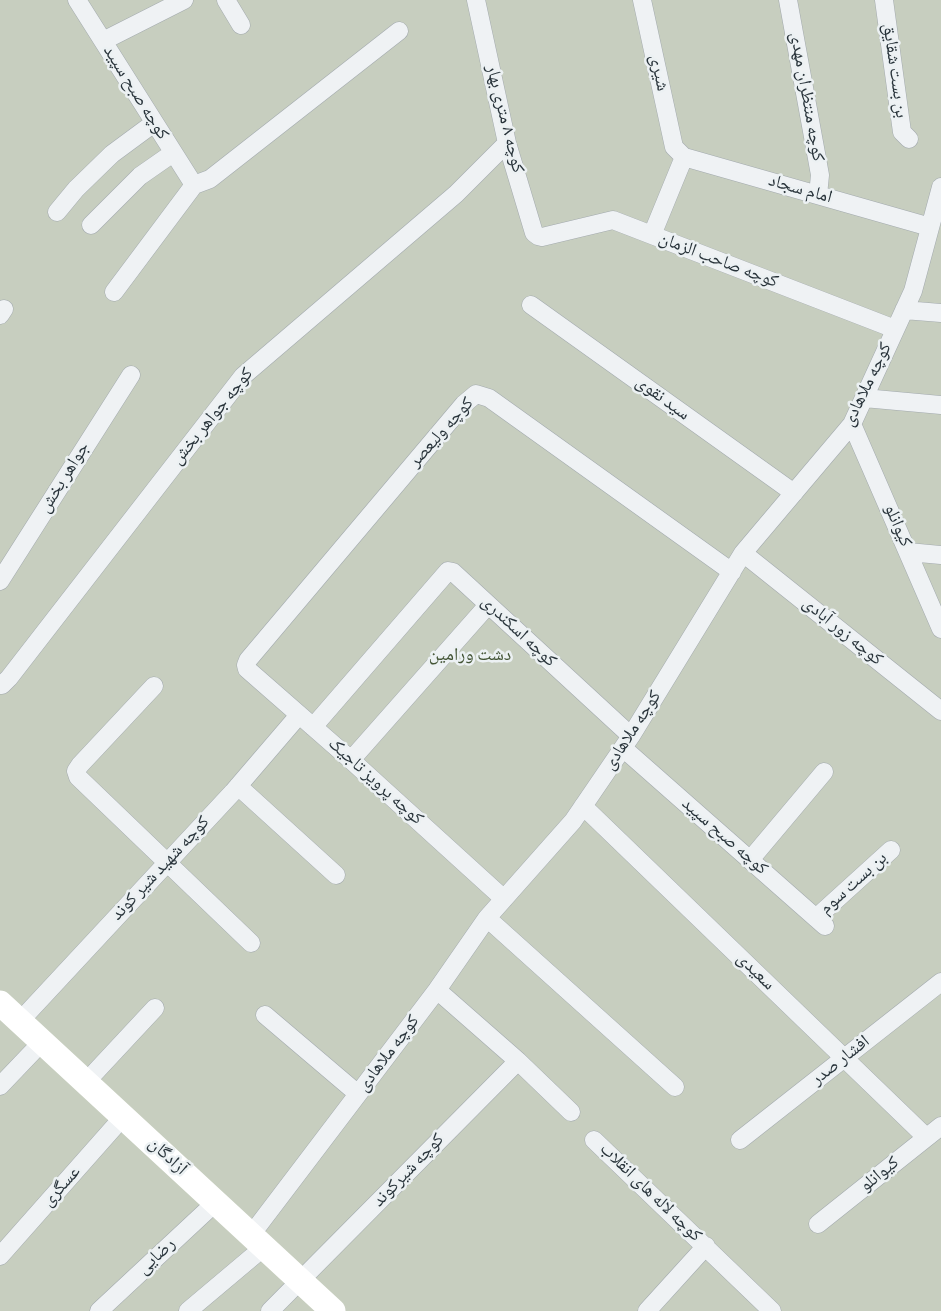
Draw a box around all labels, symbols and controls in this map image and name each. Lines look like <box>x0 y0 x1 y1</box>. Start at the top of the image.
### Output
street label: بن بست شقایق <box>877 22 911 120</box>
street label: کوچه منتظران مهدی <box>784 31 828 163</box>
street label: کوچه صبح سپید <box>97 42 173 144</box>
street label: شیری <box>644 53 672 93</box>
street label: کوچه ۸ متری بهار <box>480 63 528 175</box>
street label: امام سجاد <box>766 171 834 209</box>
street label: کوچه صاحب الزمان <box>655 228 781 294</box>
street label: کوچه ملاهادی <box>838 340 898 430</box>
street label: کوچه جواهر بخش <box>167 364 259 470</box>
street label: سید نقوی <box>631 372 693 426</box>
street label: کوچه ولیعصر <box>405 394 479 472</box>
street label: جواهر بخش <box>35 439 95 517</box>
street label: کیوانلو <box>878 501 916 551</box>
street label: کوچه اسکندری <box>476 592 560 672</box>
street label: کوچه زور آبادی <box>797 593 887 671</box>
park label: دشت ورامین <box>429 645 511 667</box>
street label: کوچه ملاهادی <box>599 687 667 775</box>
street label: کوچه پرویز تاجیک <box>323 734 427 830</box>
street label: کوچه صبح سپید <box>676 794 772 880</box>
street label: کوچه شهید شیر کوند <box>107 812 215 926</box>
street label: بن بست سوم <box>816 848 892 920</box>
street label: سعیدی <box>731 948 779 996</box>
street label: کوچه ملاهادی <box>353 1011 425 1097</box>
street label: افشار صدر <box>807 1031 875 1091</box>
street label: کوچه شیرکوند <box>369 1130 449 1212</box>
street label: آزادگان <box>143 1134 191 1180</box>
street label: کوچه لاله های انقلاب <box>594 1139 706 1247</box>
street label: کیوانلو <box>856 1153 904 1197</box>
street label: عسگری <box>38 1162 86 1212</box>
street label: رضایی <box>133 1234 181 1280</box>

